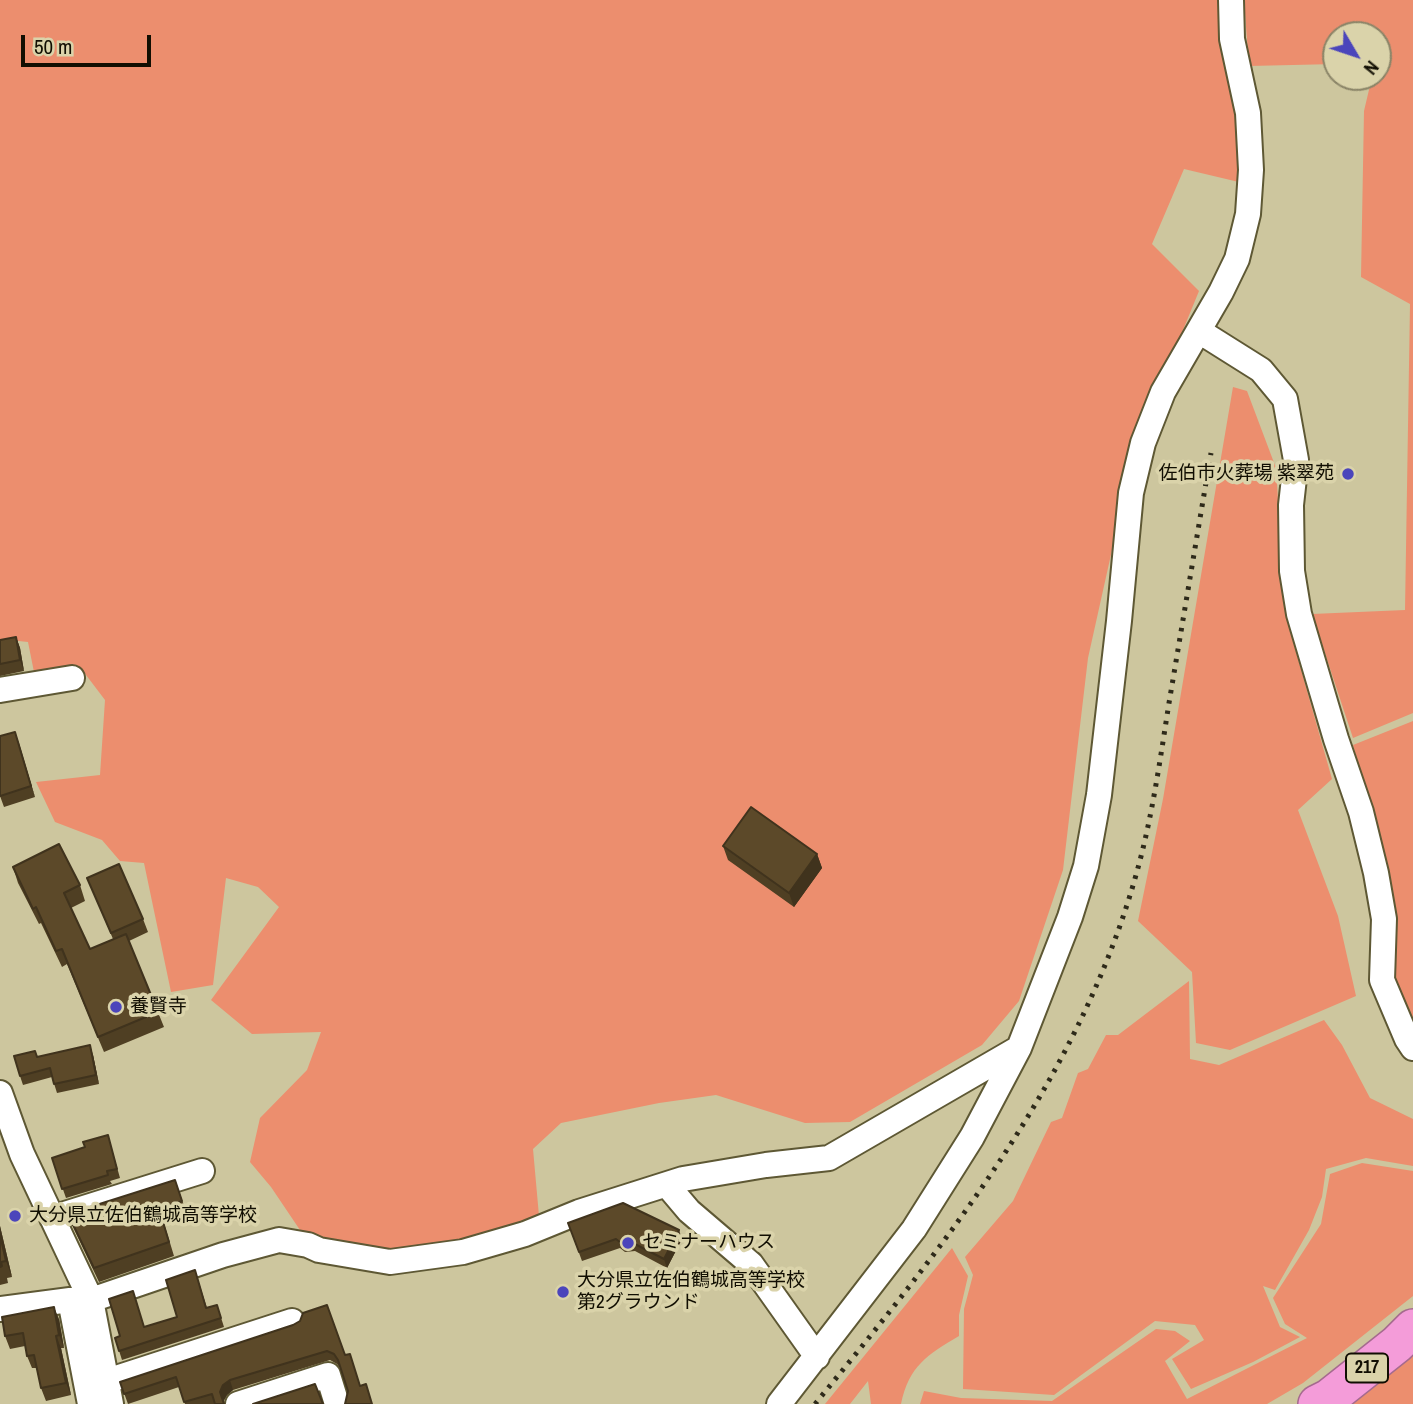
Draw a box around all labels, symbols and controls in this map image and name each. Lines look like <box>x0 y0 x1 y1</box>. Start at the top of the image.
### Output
scale bar <box>24 21 154 65</box>
north arrow <box>1322 21 1392 91</box>
text: 50 m <box>34 32 72 61</box>
text: N <box>1358 55 1385 81</box>
place label: 佐伯市火葬場 紫翠苑 <box>1159 463 1334 485</box>
marker: 佐伯市火葬場 紫翠苑 <box>1340 466 1356 482</box>
place label: 養賢寺 <box>130 996 187 1018</box>
marker: 養賢寺 <box>108 999 124 1015</box>
place label: 大分県立佐伯鶴城高等学校 <box>29 1205 257 1227</box>
marker: 大分県立佐伯鶴城高等学校 <box>7 1208 23 1224</box>
place label: セミナーハウス <box>642 1232 775 1254</box>
marker: セミナーハウス <box>620 1235 636 1251</box>
place label: 大分県立佐伯鶴城高等学校 第2グラウンド <box>577 1270 805 1314</box>
marker: 大分県立佐伯鶴城高等学校 第2グラウンド <box>555 1284 571 1300</box>
road number: 217 <box>1346 1353 1388 1382</box>

